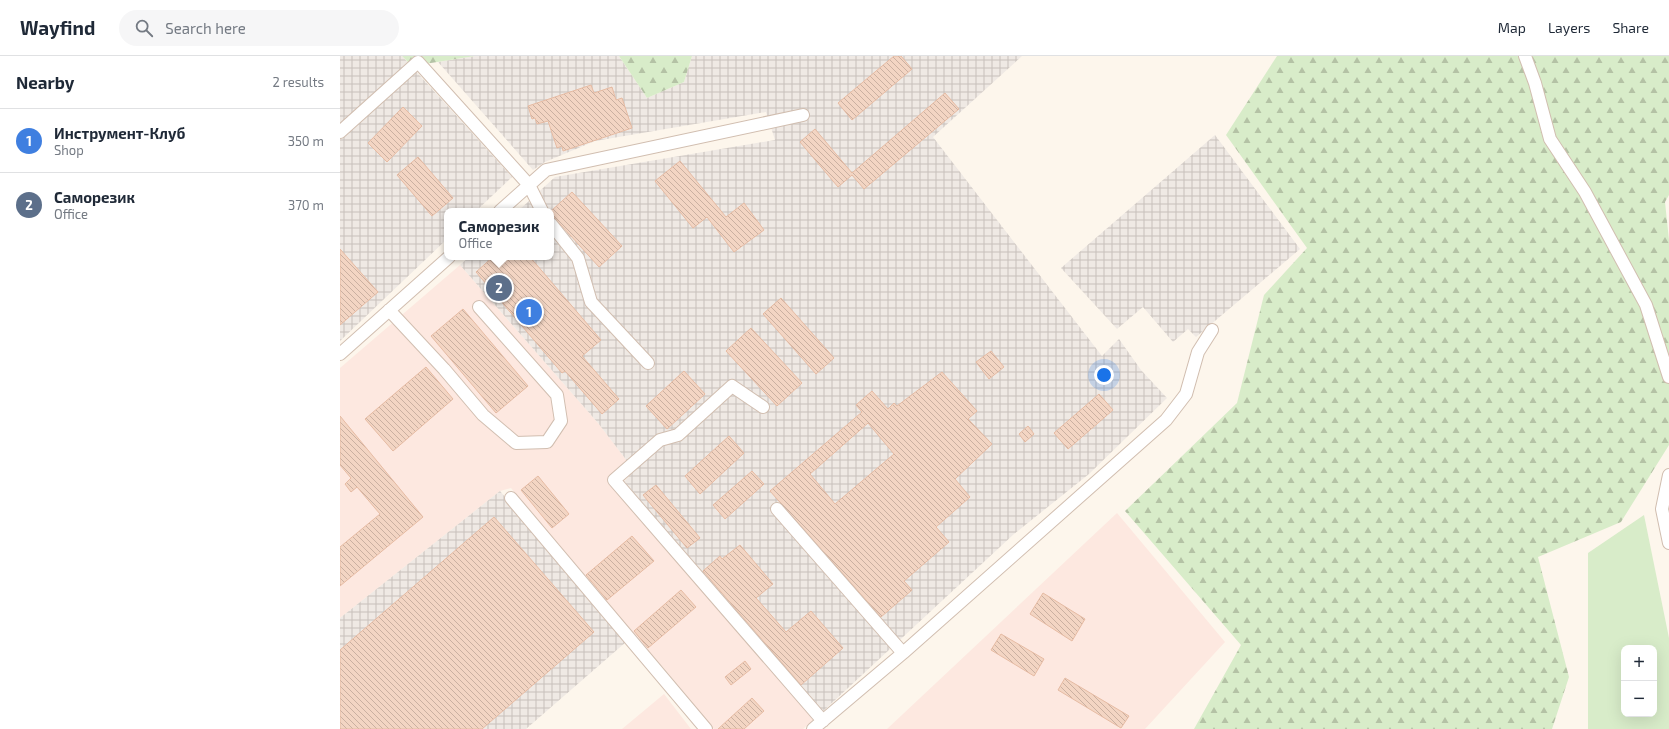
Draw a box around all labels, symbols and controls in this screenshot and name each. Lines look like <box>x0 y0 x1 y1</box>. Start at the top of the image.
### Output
search box <box>119 10 399 46</box>
text: Wayfind <box>20 16 95 39</box>
icon: search <box>133 17 155 39</box>
text: Search here <box>165 19 246 37</box>
text: Map <box>1498 19 1526 36</box>
text: Layers <box>1548 19 1590 36</box>
text: Share <box>1612 19 1649 36</box>
text: Nearby <box>16 72 74 92</box>
text: 2 results <box>272 74 324 90</box>
text: Инструмент-Клуб <box>54 124 185 142</box>
text: 1 <box>26 133 32 149</box>
text: 350 m <box>288 133 324 149</box>
text: Shop <box>54 142 84 158</box>
text: Саморезик <box>54 188 135 206</box>
text: 2 <box>25 197 33 213</box>
text: 370 m <box>288 197 324 213</box>
text: Office <box>54 206 88 222</box>
popup <box>444 208 554 260</box>
text: Саморезик <box>459 217 539 235</box>
text: Office <box>459 235 493 251</box>
pin: 2 <box>486 273 512 303</box>
pin: 1 <box>516 297 542 327</box>
your location <box>1094 365 1114 385</box>
map controls <box>1621 645 1657 717</box>
button: + <box>1621 645 1657 681</box>
button: − <box>1621 681 1657 717</box>

